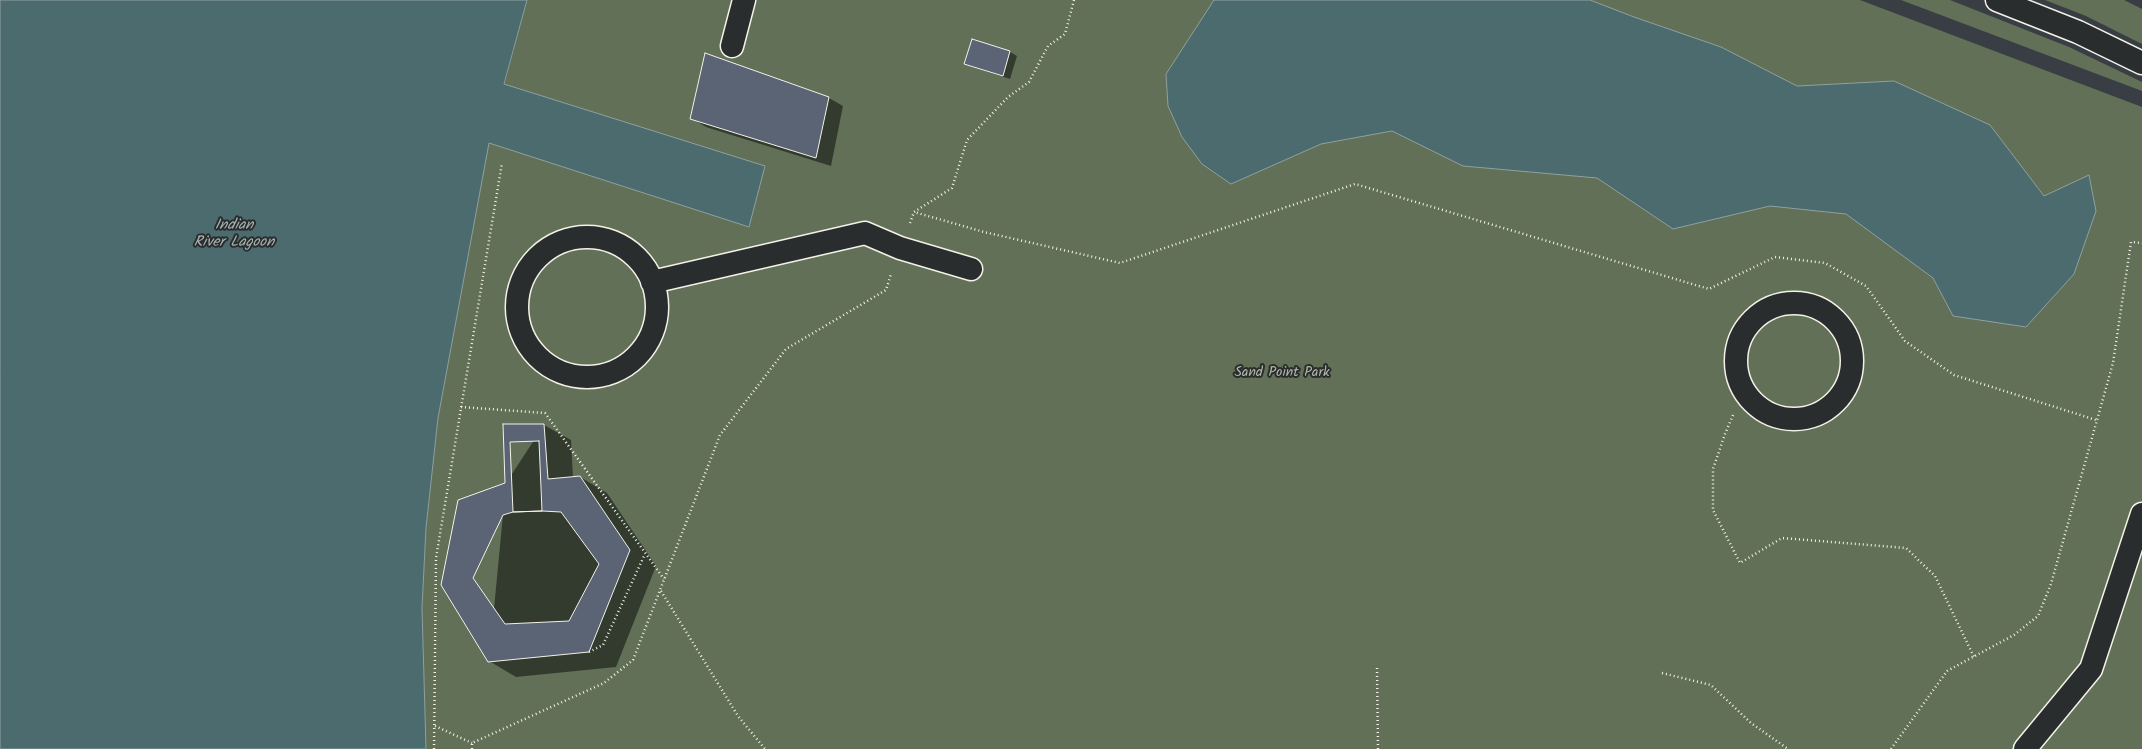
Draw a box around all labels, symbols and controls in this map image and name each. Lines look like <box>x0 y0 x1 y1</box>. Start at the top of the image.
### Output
water label: Indian River Lagoon <box>194 217 274 252</box>
park label: Sand Point Park <box>1234 366 1330 382</box>

